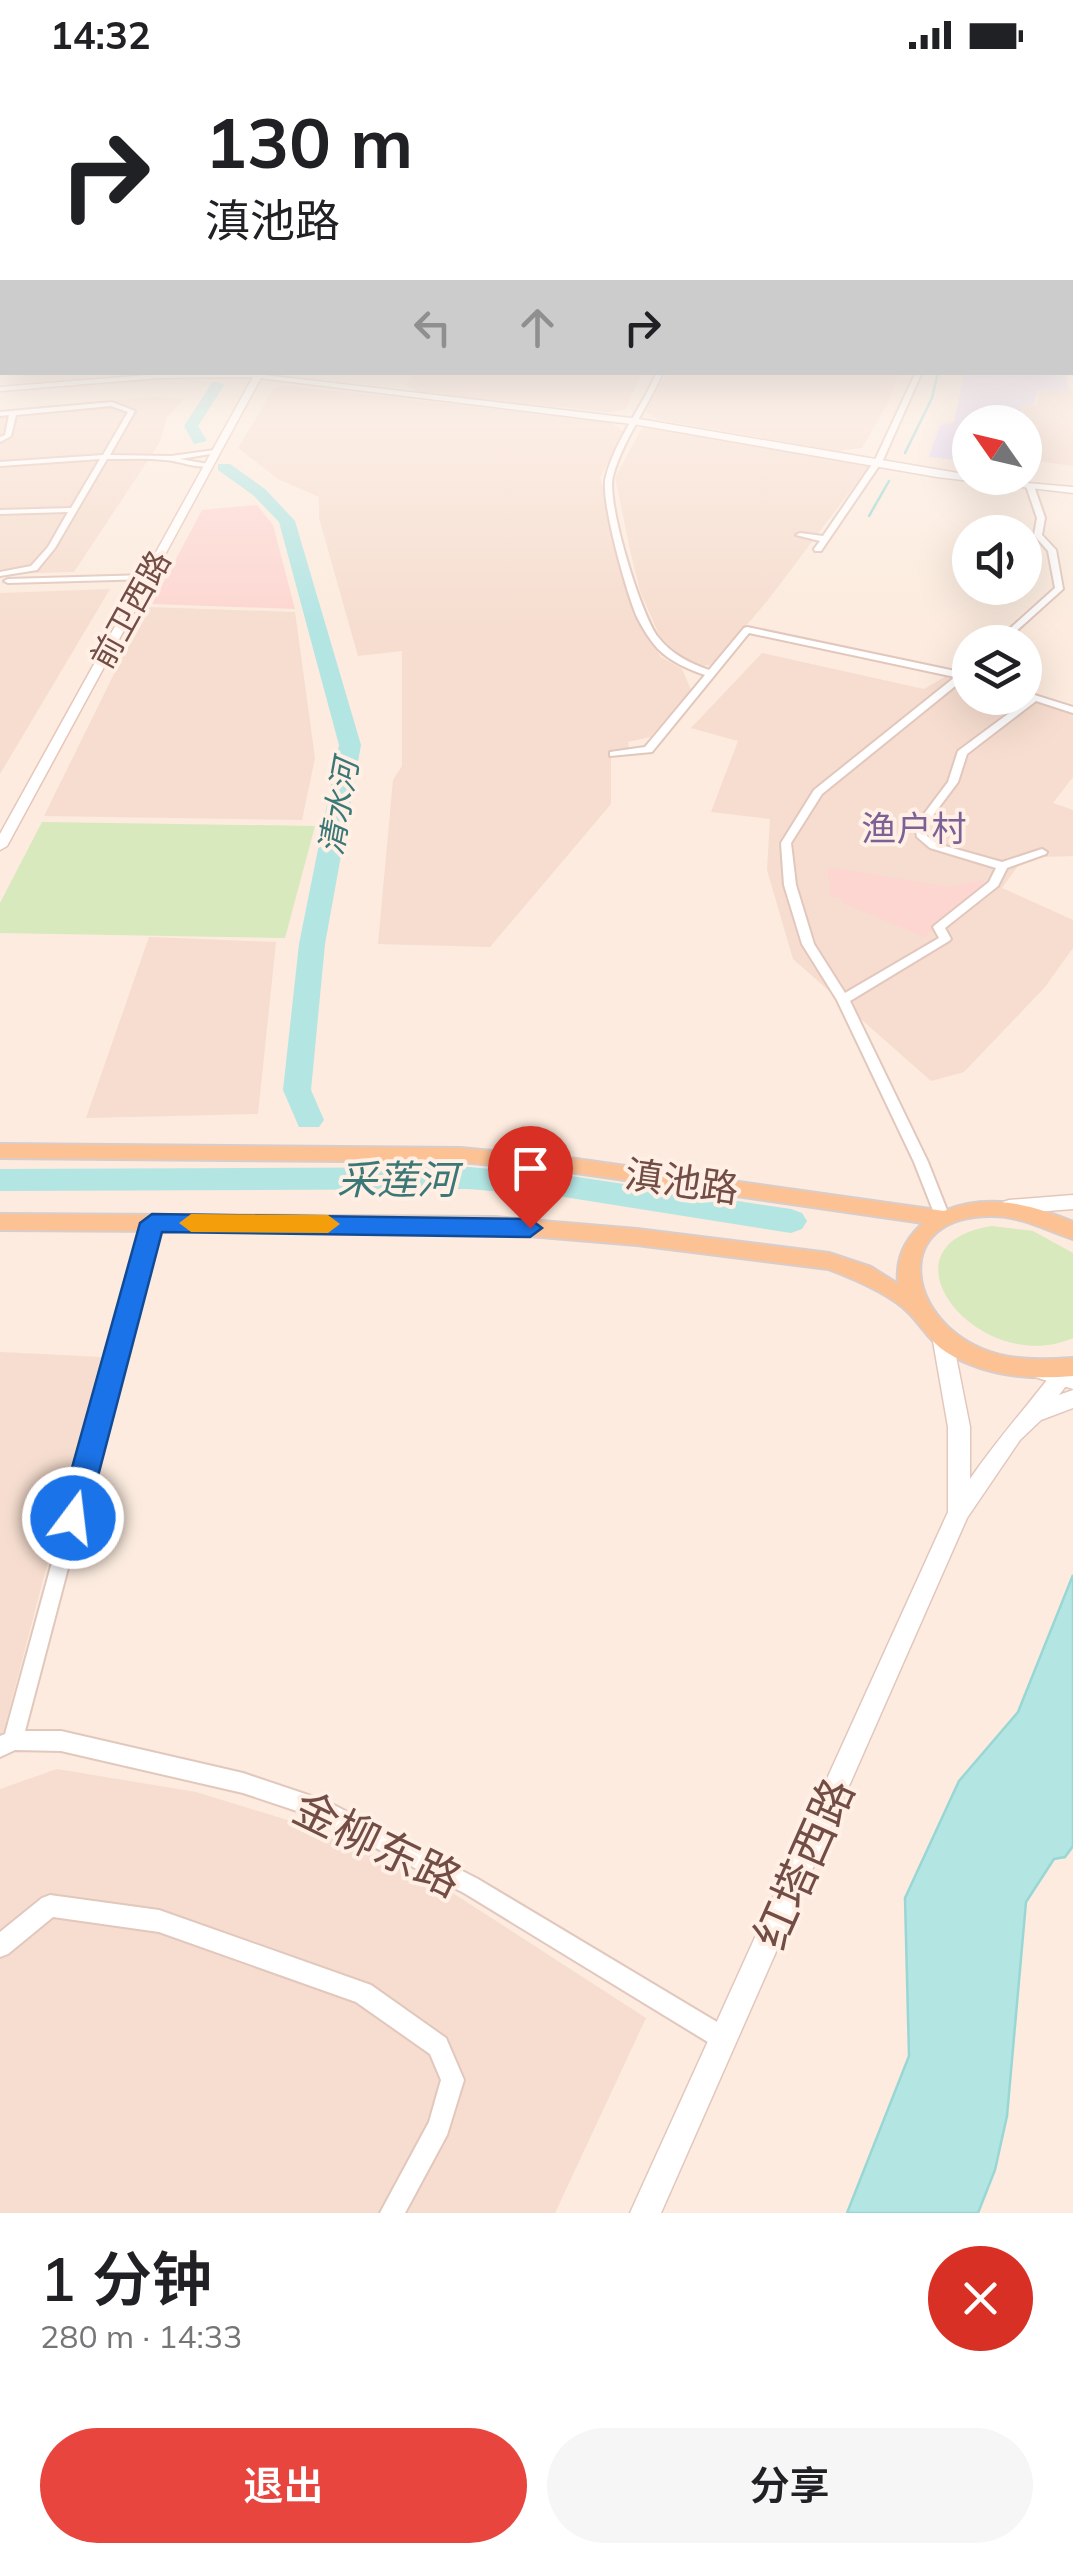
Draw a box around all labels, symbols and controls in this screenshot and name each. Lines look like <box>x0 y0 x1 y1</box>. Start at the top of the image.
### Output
text: 14:32 <box>50 11 151 59</box>
text: 130 m <box>205 98 413 186</box>
icon: right <box>40 110 170 240</box>
text: 滇池路 <box>205 192 340 248</box>
icon: left <box>405 300 460 355</box>
icon: ahead <box>510 300 565 355</box>
icon: right <box>615 300 670 355</box>
north arrow <box>952 405 1042 495</box>
map controls <box>952 405 1042 715</box>
button: sound <box>952 515 1042 605</box>
street label: 前卫西路 <box>81 543 179 675</box>
button: layers <box>952 625 1042 715</box>
water label: 清水河 <box>310 750 367 858</box>
district label: 渔户村 <box>861 806 967 850</box>
pin <box>488 1126 573 1229</box>
icon: arrive <box>503 1141 558 1196</box>
street label: 滇池路 <box>622 1149 742 1213</box>
water label: 采莲河 <box>337 1154 464 1204</box>
position arrow <box>21 1466 125 1570</box>
street label: 红塔西路 <box>741 1769 865 1957</box>
street label: 金柳东路 <box>285 1778 471 1908</box>
text: 1 分钟 <box>40 2241 212 2316</box>
button: close <box>928 2246 1033 2351</box>
text: 280 m · 14:33 <box>40 2316 242 2356</box>
button: 退出 <box>40 2428 527 2543</box>
button: 分享 <box>547 2428 1033 2543</box>

